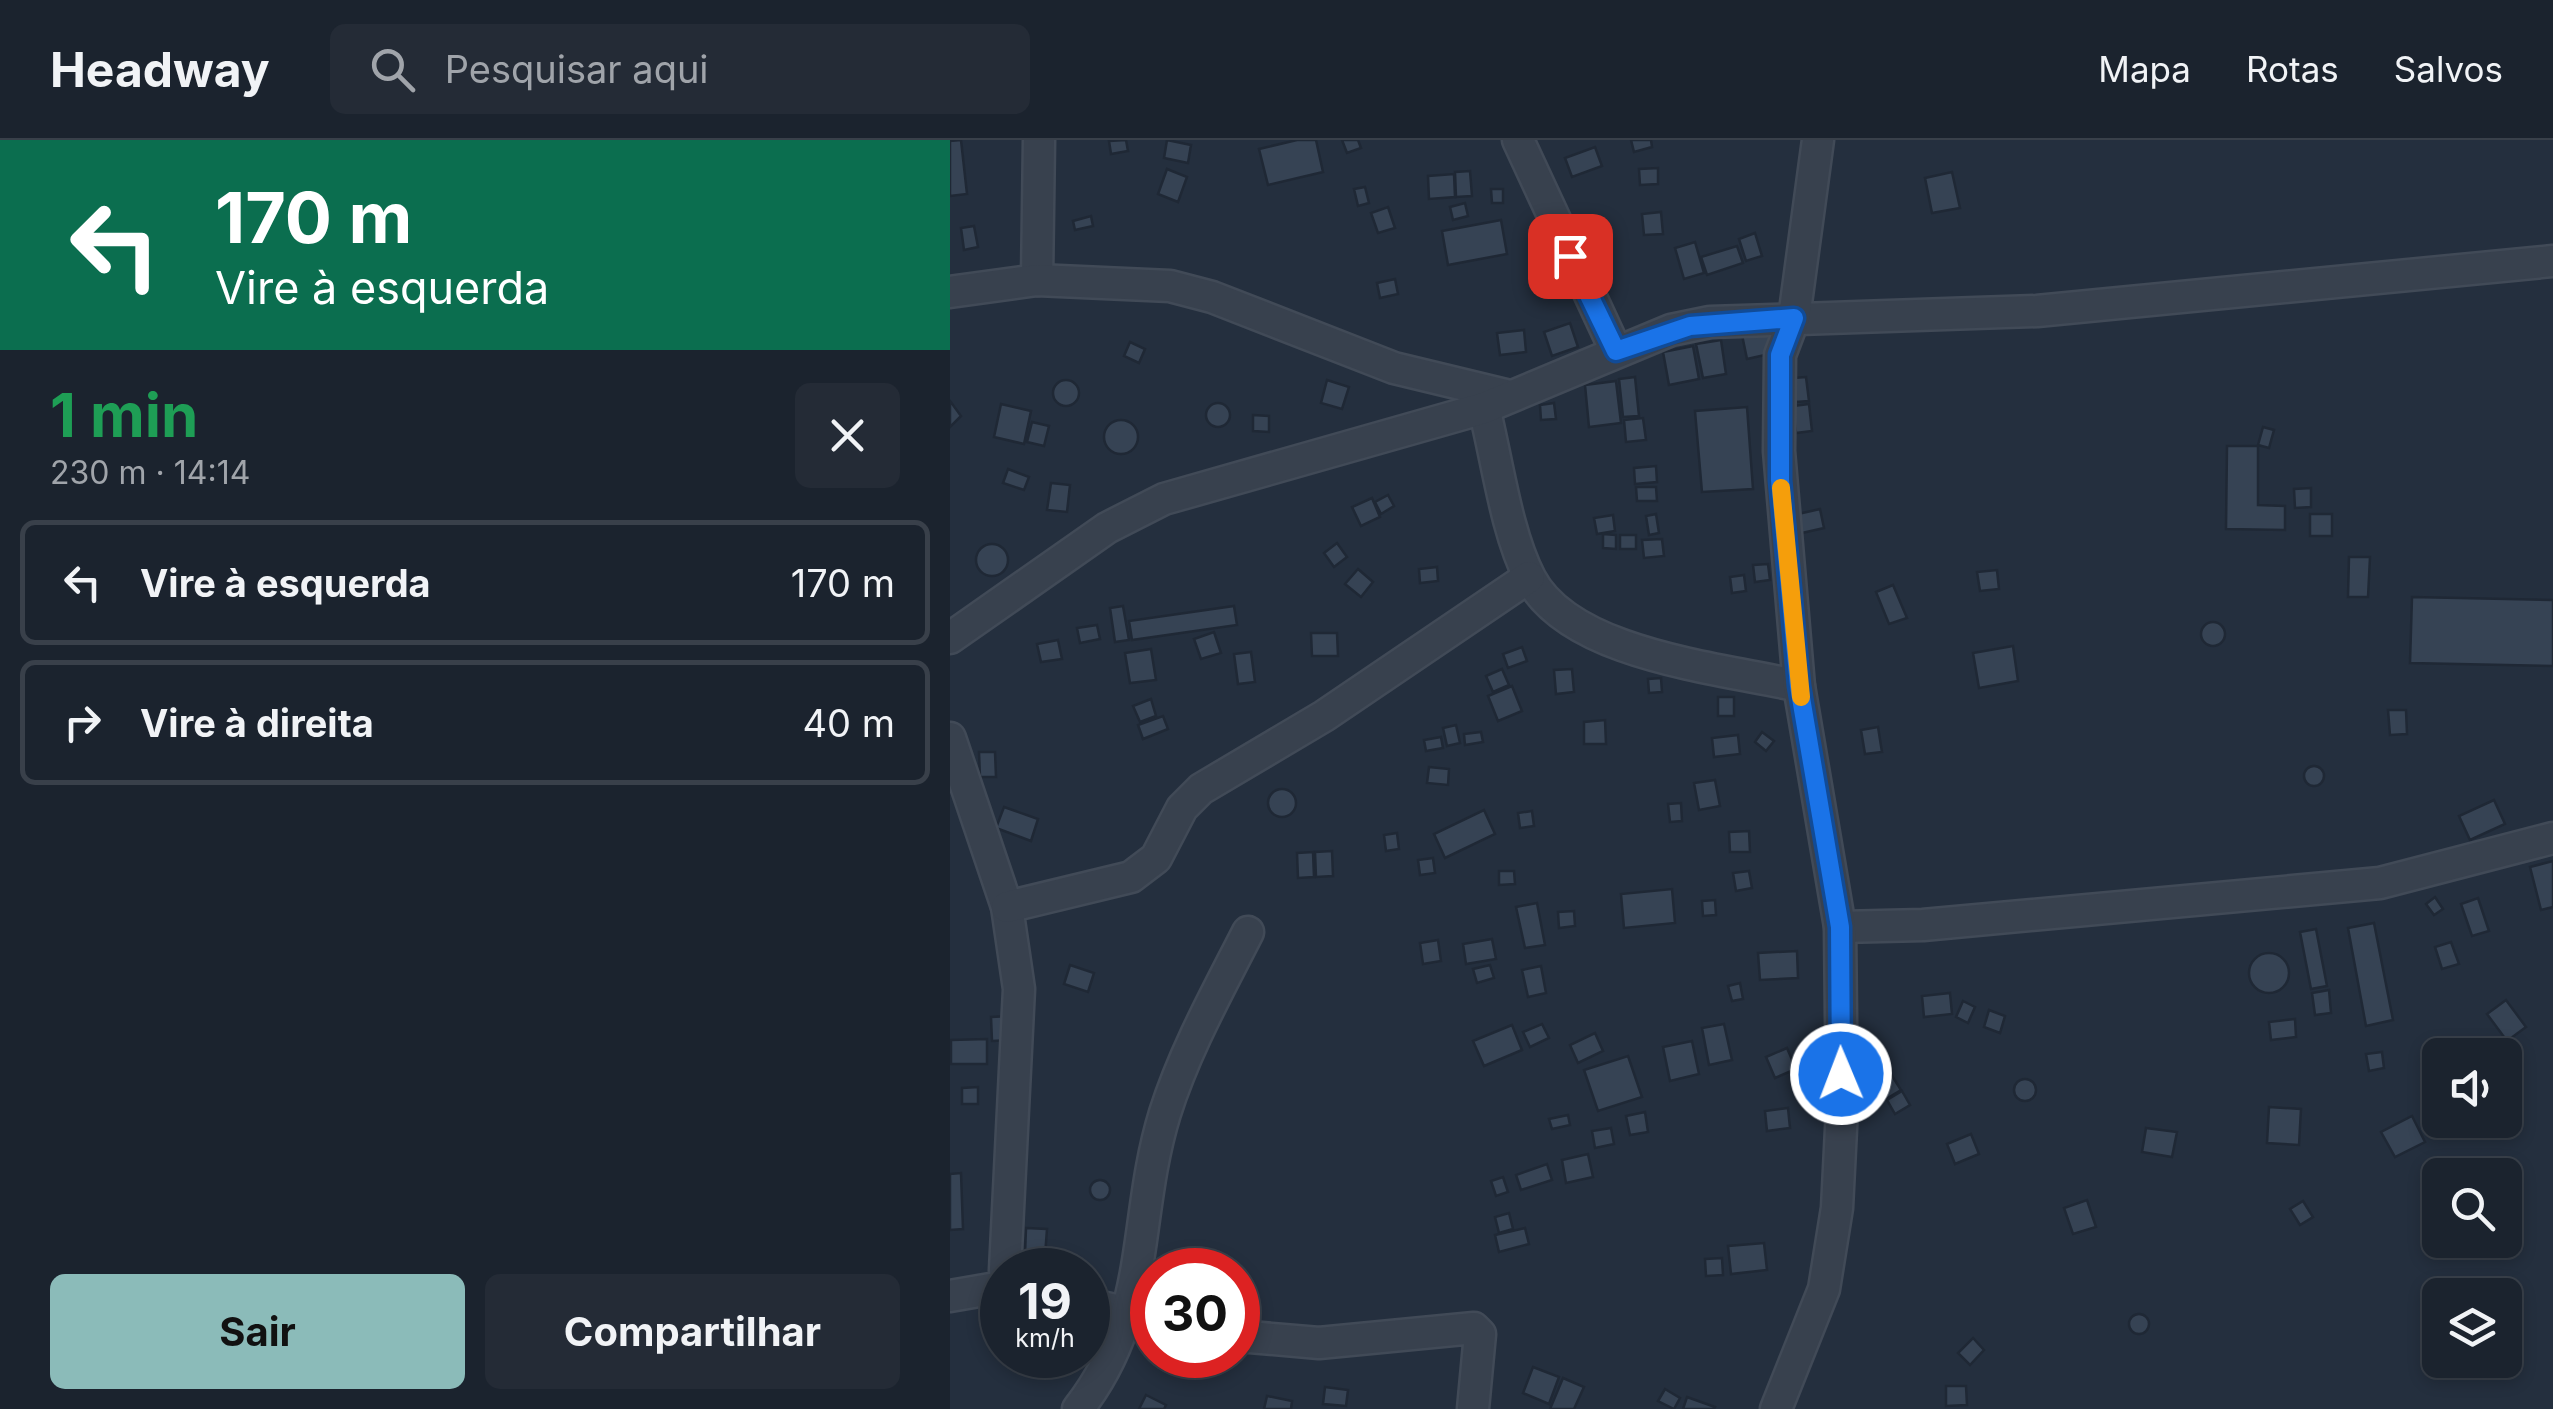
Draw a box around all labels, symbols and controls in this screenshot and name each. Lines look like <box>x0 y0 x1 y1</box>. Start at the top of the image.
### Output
search box <box>330 24 1030 114</box>
text: Headway <box>50 40 270 99</box>
icon: search <box>365 42 420 97</box>
text: Pesquisar aqui <box>445 46 709 92</box>
text: Mapa <box>2098 48 2191 90</box>
text: Rotas <box>2246 48 2339 90</box>
text: Salvos <box>2394 48 2503 90</box>
text: 170 m <box>215 175 412 260</box>
icon: left <box>50 180 180 310</box>
pin <box>1528 214 1613 299</box>
icon: arrive <box>1543 229 1598 284</box>
text: Vire à esquerda <box>215 260 549 315</box>
text: 1 min <box>50 379 198 451</box>
button: close <box>795 383 900 488</box>
text: 230 m · 14:14 <box>50 453 250 492</box>
icon: left <box>55 555 110 610</box>
text: Vire à esquerda <box>140 560 431 606</box>
text: 170 m <box>791 560 895 606</box>
icon: right <box>55 695 110 750</box>
text: Vire à direita <box>140 700 374 746</box>
text: 40 m <box>803 700 895 746</box>
position arrow <box>1789 1022 1893 1126</box>
map controls <box>2422 1038 2522 1378</box>
button: sound <box>2422 1038 2522 1138</box>
button: search <box>2422 1158 2522 1258</box>
speed limit sign: 30 <box>1130 1248 1260 1378</box>
text: 19 <box>1018 1271 1072 1331</box>
button: Sair <box>50 1274 465 1389</box>
button: Compartilhar <box>485 1274 900 1389</box>
button: layers <box>2422 1278 2522 1378</box>
text: km/h <box>1015 1323 1075 1353</box>

